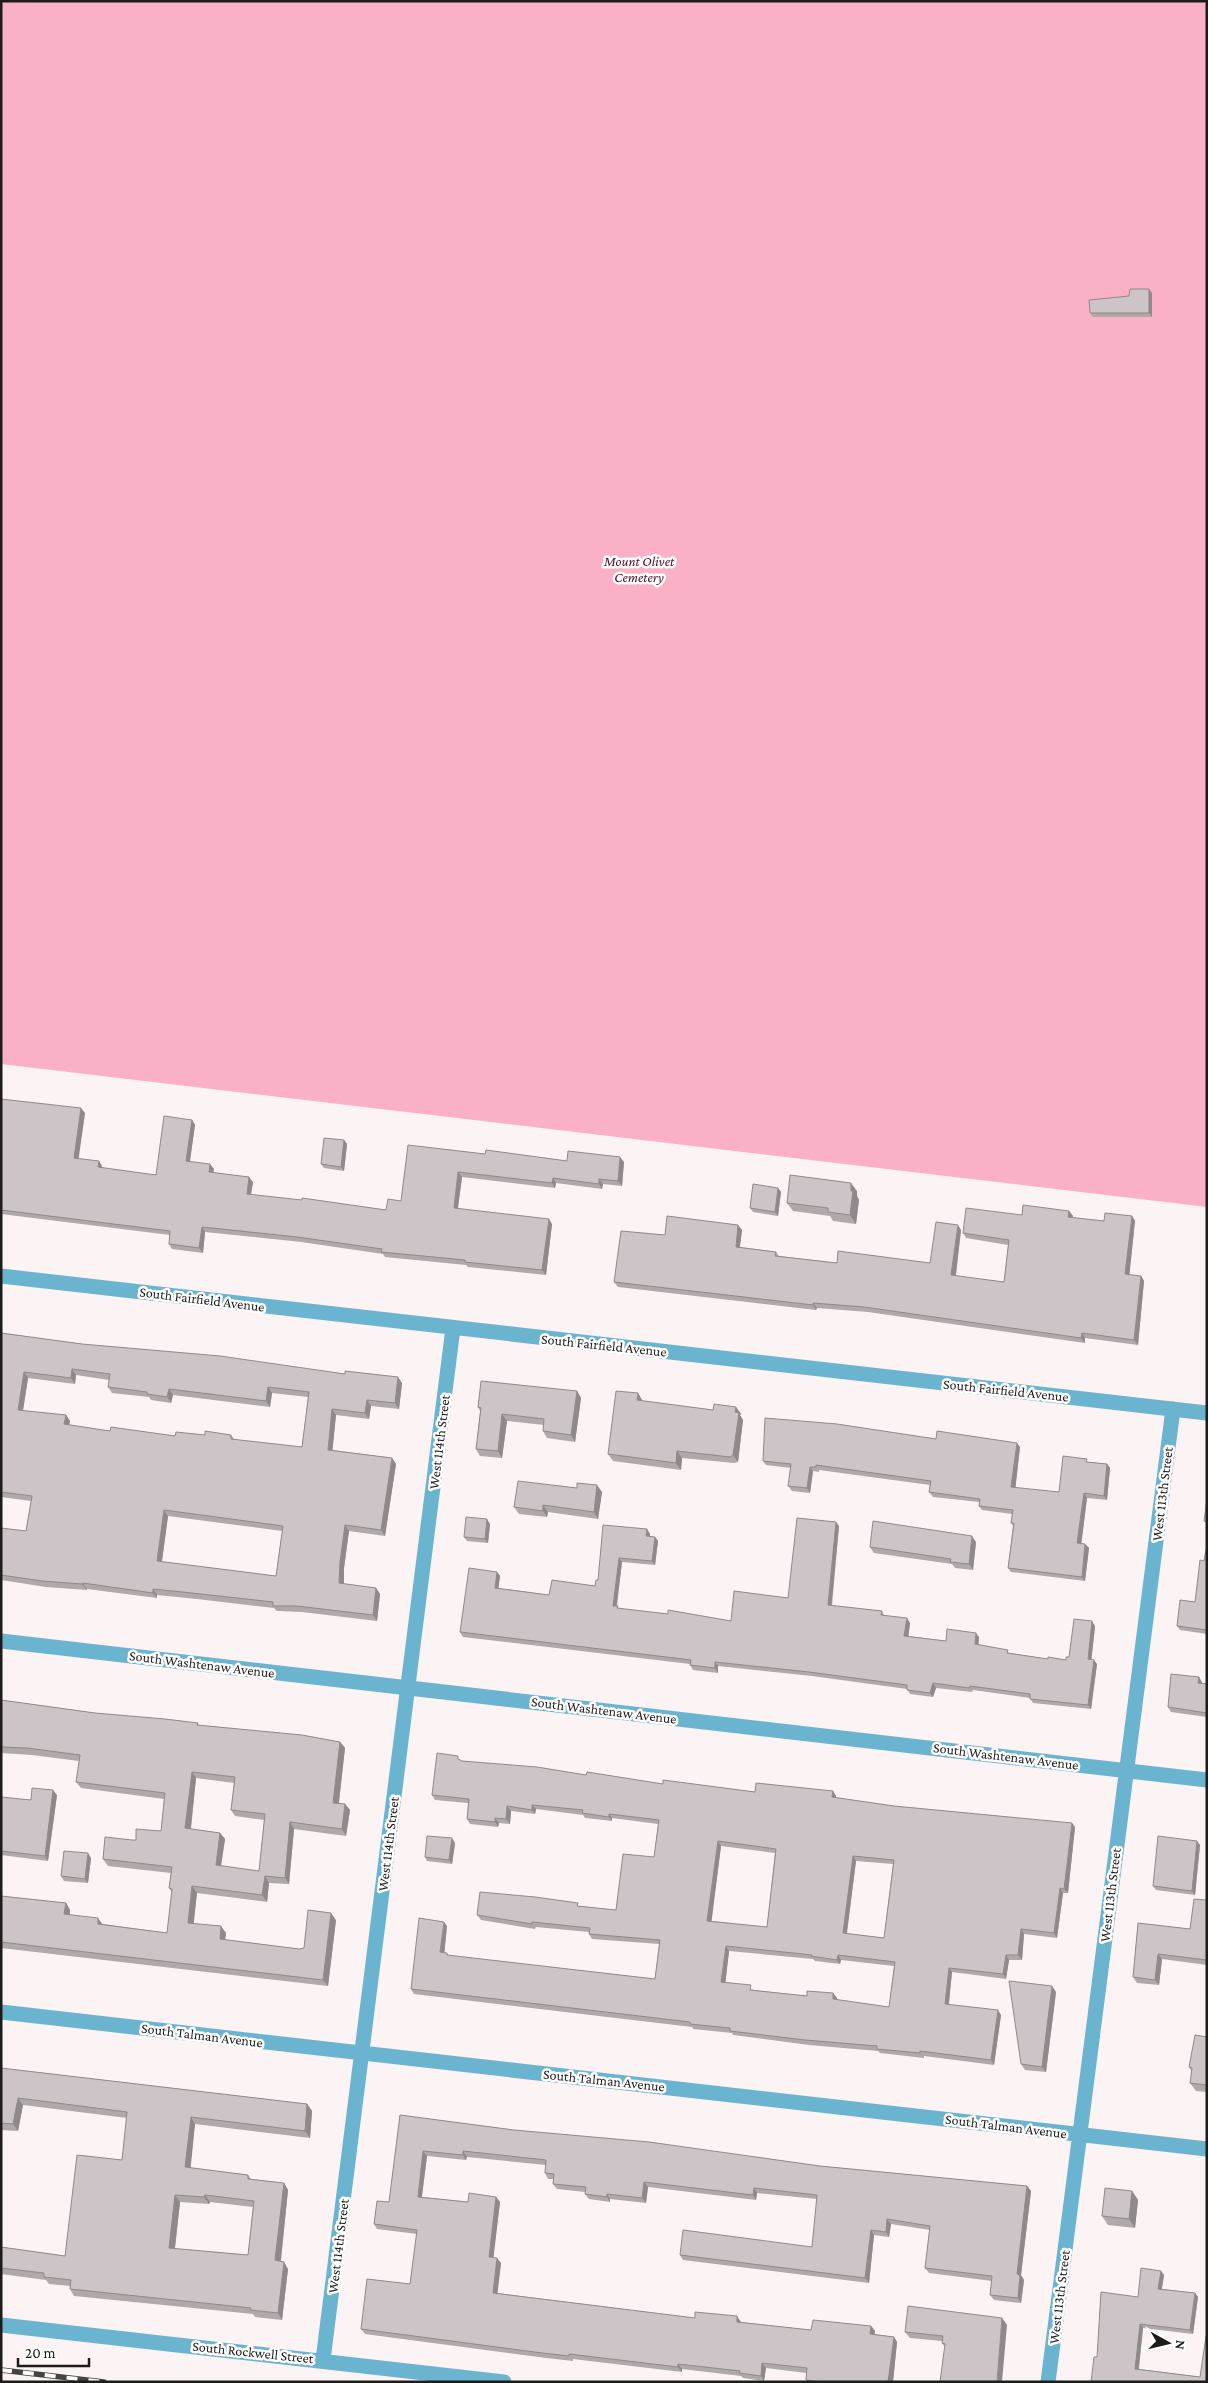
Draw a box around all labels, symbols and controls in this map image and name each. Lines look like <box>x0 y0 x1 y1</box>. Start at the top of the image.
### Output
park label: Mount Olivet Cemetery <box>603 553 675 585</box>
street label: South Fairfield Avenue <box>139 1283 265 1315</box>
street label: South Fairfield Avenue <box>541 1330 667 1360</box>
street label: South Fairfield Avenue <box>943 1375 1069 1405</box>
street label: West 114th Street <box>425 1393 453 1490</box>
street label: West 113th Street <box>1148 1446 1176 1542</box>
street label: South Washtenaw Avenue <box>128 1647 276 1681</box>
street label: South Washtenaw Avenue <box>530 1693 678 1727</box>
street label: South Washtenaw Avenue <box>932 1739 1080 1773</box>
street label: West 114th Street <box>374 1795 402 1892</box>
street label: West 113th Street <box>1096 1847 1124 1943</box>
street label: South Talman Avenue <box>140 2020 264 2050</box>
street label: South Talman Avenue <box>542 2066 666 2094</box>
street label: South Talman Avenue <box>944 2111 1068 2141</box>
street label: West 114th Street <box>324 2197 352 2294</box>
street label: West 113th Street <box>1045 2249 1073 2345</box>
north arrow <box>1143 2318 1193 2368</box>
scale bar <box>18 2336 89 2368</box>
street label: South Rockwell Street <box>192 2338 315 2366</box>
text: N <box>1172 2339 1189 2351</box>
text: 20 m <box>25 2345 56 2361</box>

